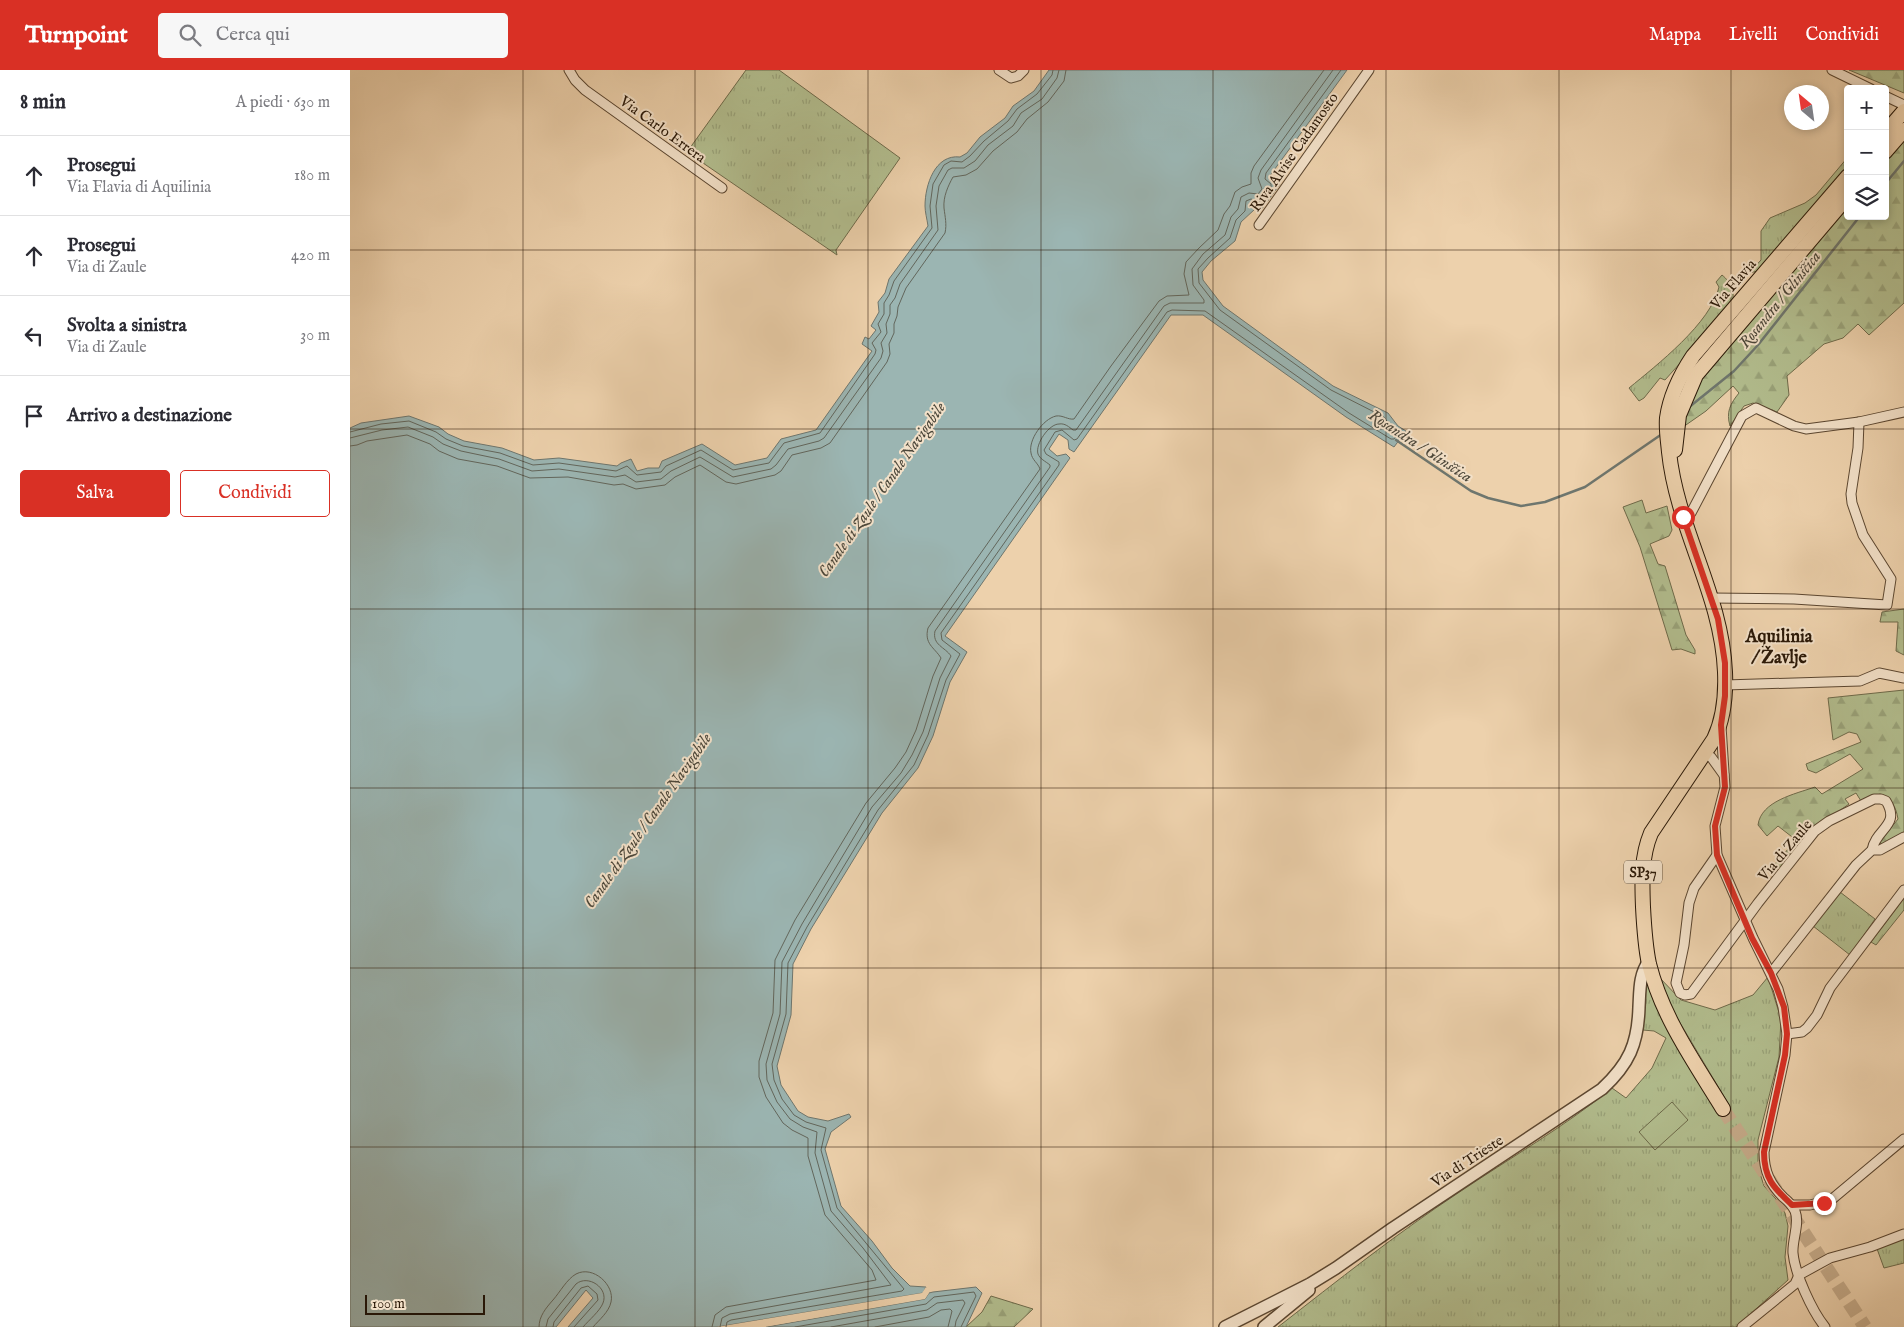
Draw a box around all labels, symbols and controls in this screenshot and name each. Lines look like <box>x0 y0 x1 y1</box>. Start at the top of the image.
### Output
search box <box>158 13 508 58</box>
text: Turnpoint <box>25 20 128 51</box>
icon: search <box>176 21 204 49</box>
text: Cerca qui <box>216 23 290 47</box>
text: Mappa <box>1649 24 1701 47</box>
text: Livelli <box>1729 24 1777 47</box>
text: Condividi <box>1805 24 1879 47</box>
north arrow <box>1784 85 1829 130</box>
map controls <box>1844 85 1889 220</box>
button: + <box>1844 85 1889 130</box>
text: 8 min <box>20 89 66 116</box>
street label: Riva Alvise Cadamosto <box>1246 89 1343 216</box>
street label: Via Carlo Errera <box>615 91 710 167</box>
text: A piedi · 630 m <box>236 93 330 113</box>
button: − <box>1844 130 1889 175</box>
text: Prosegui <box>67 154 136 178</box>
icon: ahead <box>20 162 48 190</box>
text: 180 m <box>294 166 330 186</box>
button: layers <box>1844 175 1889 220</box>
text: Via Flavia di Aquilinia <box>67 178 211 198</box>
text: Prosegui <box>67 234 136 258</box>
icon: ahead <box>20 242 48 270</box>
text: 420 m <box>291 246 330 266</box>
water label: Rosandra / Glinščica <box>1735 248 1826 353</box>
street label: Via Flavia <box>1706 255 1761 314</box>
text: Via di Zaule <box>67 258 147 278</box>
text: Svolta a sinistra <box>67 314 187 338</box>
icon: left <box>20 322 48 350</box>
text: 30 m <box>300 326 330 346</box>
text: Via di Zaule <box>67 338 147 358</box>
water label: Canale di Zaule / Canale Navigabile <box>815 398 951 581</box>
icon: arrive <box>20 402 48 430</box>
text: Arrivo a destinazione <box>67 404 232 428</box>
water label: Rosandra / Glinščica <box>1364 406 1475 488</box>
button: Salva <box>20 470 170 517</box>
button: Condividi <box>180 470 330 517</box>
route start <box>1672 506 1695 529</box>
district label: Aquilinia / Žavlje <box>1744 626 1814 670</box>
water label: Canale di Zaule / Canale Navigabile <box>581 729 717 912</box>
street label: Via di Zaule <box>1753 816 1817 886</box>
road number: SP37 <box>1624 860 1662 884</box>
street label: Via di Trieste <box>1427 1131 1507 1192</box>
route end <box>1813 1192 1836 1215</box>
scale bar <box>365 1292 485 1315</box>
text: 100 m <box>372 1295 405 1313</box>

